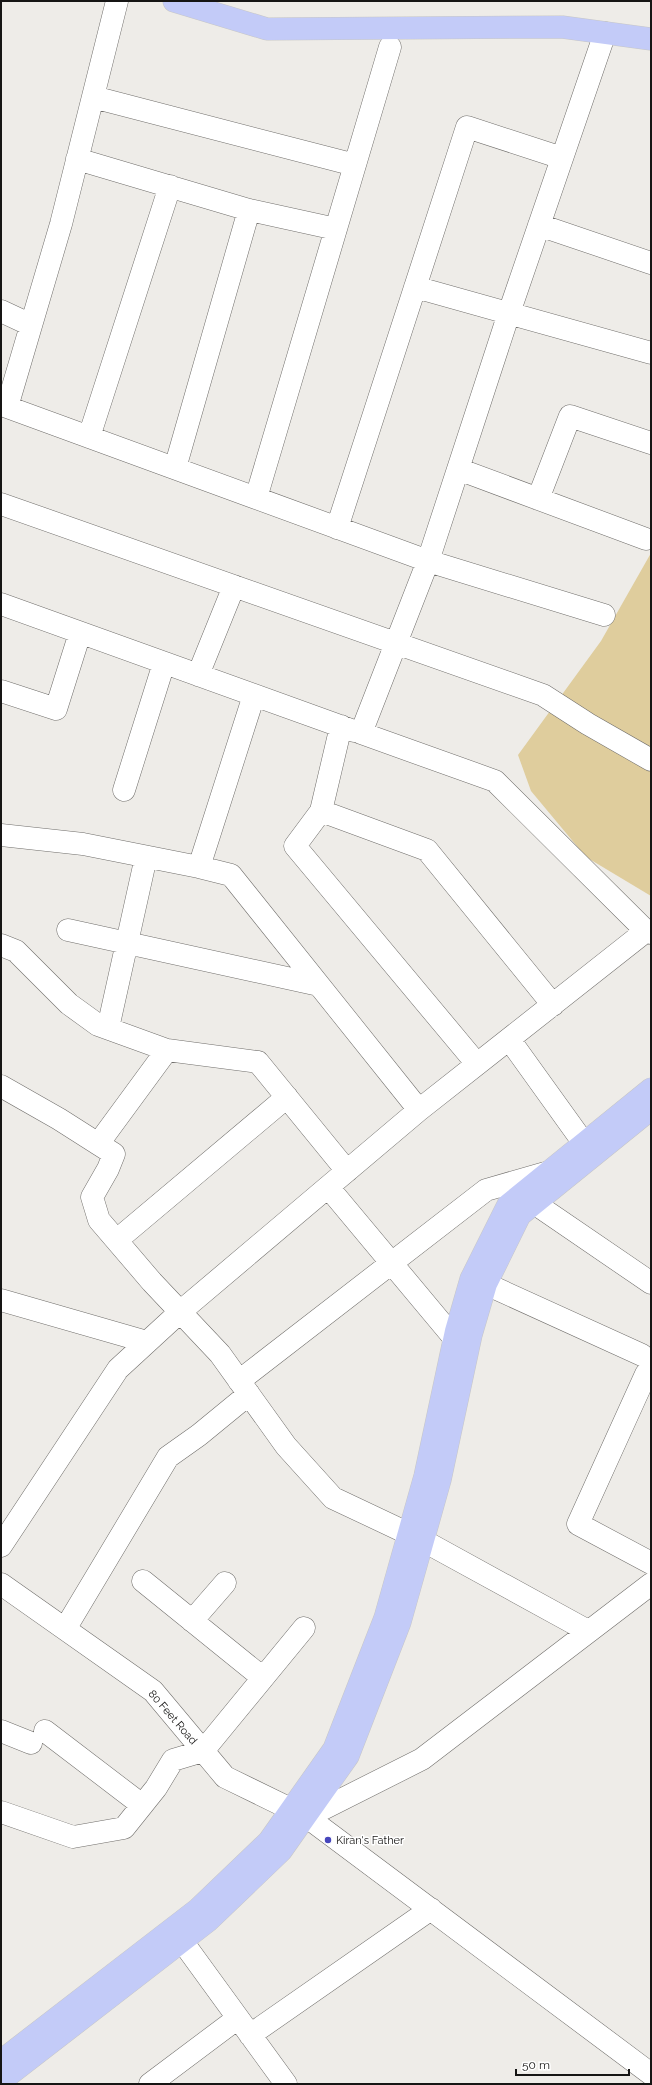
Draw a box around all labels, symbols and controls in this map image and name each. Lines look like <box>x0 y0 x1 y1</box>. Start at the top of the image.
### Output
street label: 80 Feet Road <box>145 1687 200 1747</box>
place label: Kiran's Father <box>336 1834 404 1847</box>
marker: Kiran's Father <box>323 1835 333 1845</box>
scale bar <box>516 2051 629 2077</box>
text: 50 m <box>522 2058 550 2072</box>

